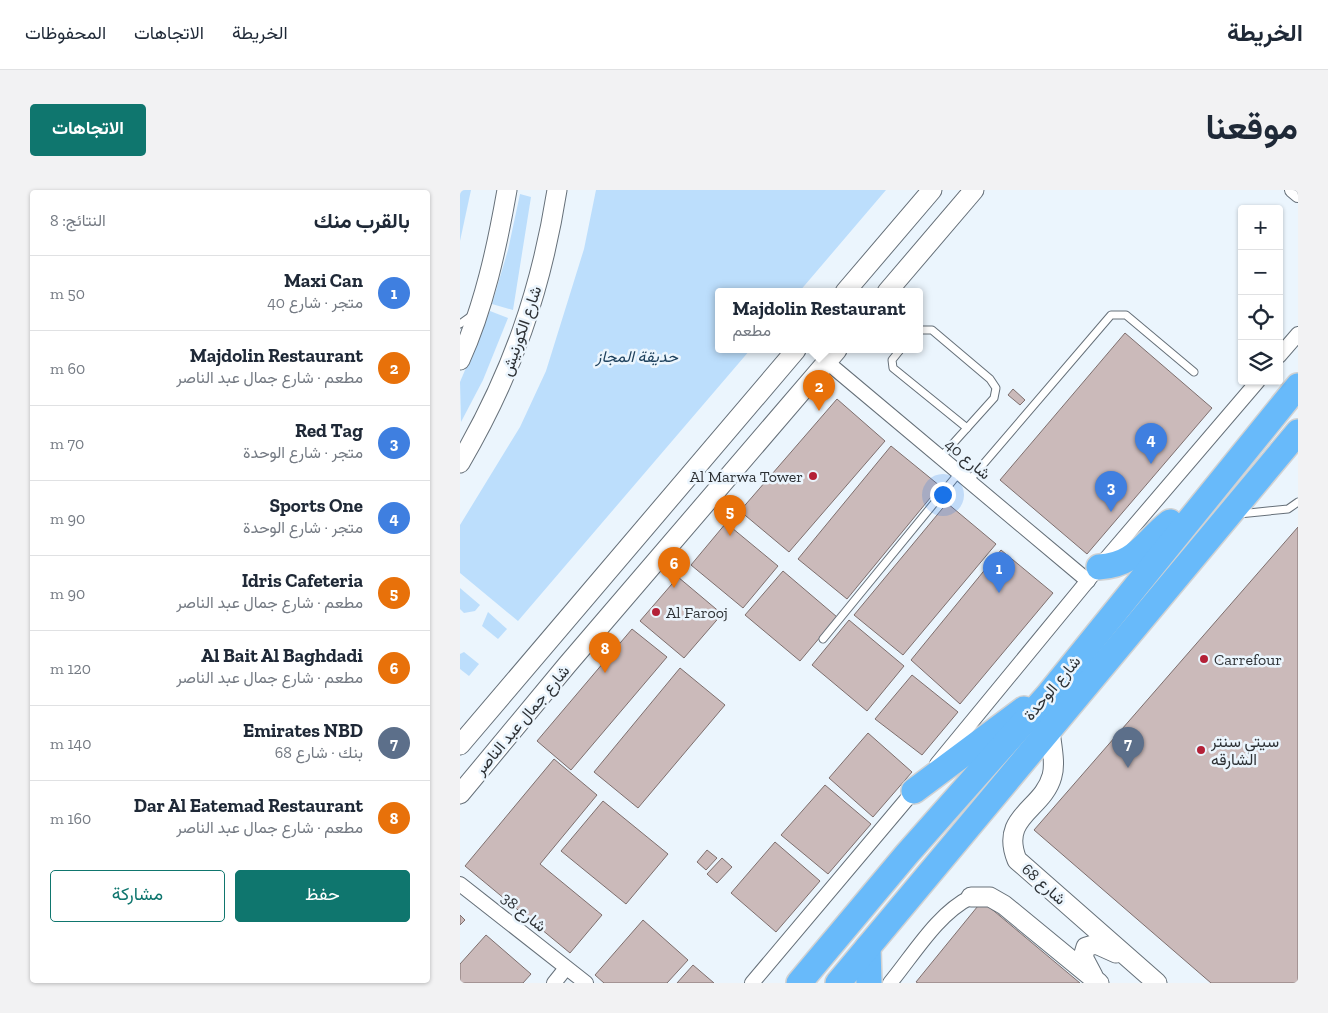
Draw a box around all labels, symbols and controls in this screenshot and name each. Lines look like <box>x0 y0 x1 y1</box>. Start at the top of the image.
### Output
text: الخريطة <box>1227 18 1303 47</box>
text: المحفوظات <box>25 22 106 44</box>
text: الاتجاهات <box>134 22 204 44</box>
text: الخريطة <box>232 22 288 44</box>
button: الاتجاهات <box>30 104 146 156</box>
text: موقعنا <box>1205 106 1298 148</box>
map controls <box>1238 205 1283 385</box>
button: + <box>1238 205 1283 250</box>
text: بالقرب منك <box>314 208 410 233</box>
text: النتائج: 8 <box>50 211 106 230</box>
button: − <box>1238 250 1283 295</box>
text: Maxi Can <box>284 269 363 292</box>
street label: شارع الكورنيش <box>497 283 547 379</box>
text: 50 m <box>50 284 85 303</box>
text: 1 <box>391 284 397 303</box>
popup <box>715 288 923 353</box>
text: متجر · شارع 40 <box>267 293 363 312</box>
button: locate <box>1238 295 1283 340</box>
text: Majdolin Restaurant <box>732 297 906 320</box>
text: مطعم <box>732 321 771 340</box>
button: layers <box>1238 340 1283 385</box>
text: Majdolin Restaurant <box>190 344 363 367</box>
park label: حديقة المجاز <box>595 347 679 367</box>
text: 60 m <box>50 359 85 378</box>
text: 2 <box>390 359 398 378</box>
text: مطعم · شارع جمال عبد الناصر <box>176 368 363 387</box>
pin: 2 <box>803 370 835 411</box>
text: Red Tag <box>295 419 363 442</box>
pin: 4 <box>1135 423 1167 464</box>
text: 70 m <box>50 434 84 453</box>
text: 3 <box>390 434 398 453</box>
street label: شارع 40 <box>940 434 995 485</box>
text: متجر · شارع الوحدة <box>243 443 363 462</box>
place label: Al Marwa Tower <box>690 467 803 486</box>
marker: Al Marwa Tower <box>807 470 819 482</box>
pin: 3 <box>1095 471 1127 512</box>
your location <box>930 482 956 508</box>
text: Sports One <box>269 494 363 517</box>
pin: 5 <box>714 495 746 536</box>
text: 90 m <box>50 509 85 528</box>
text: 4 <box>389 509 399 528</box>
text: متجر · شارع الوحدة <box>243 518 363 537</box>
pin: 6 <box>658 547 690 588</box>
pin: 1 <box>983 552 1015 593</box>
text: Idris Cafeteria <box>242 569 363 592</box>
text: 90 m <box>50 584 85 603</box>
text: 5 <box>390 584 398 603</box>
text: مطعم · شارع جمال عبد الناصر <box>176 593 363 612</box>
place label: Al Farooj <box>666 603 728 622</box>
marker: Al Farooj <box>650 606 662 618</box>
pin: 8 <box>589 632 621 673</box>
text: Al Bait Al Baghdadi <box>201 644 363 667</box>
place label: Carrefour <box>1214 650 1282 669</box>
street label: شارع الوحدة <box>1020 652 1086 725</box>
marker: Carrefour <box>1198 653 1210 665</box>
text: 120 m <box>50 659 91 678</box>
text: 6 <box>390 659 398 678</box>
street label: شارع جمال عبد الناصر <box>470 661 575 781</box>
text: مطعم · شارع جمال عبد الناصر <box>176 668 363 687</box>
text: Emirates NBD <box>243 719 363 742</box>
pin: 7 <box>1112 727 1144 768</box>
place label: سيتي سنتر الشارقه <box>1210 732 1279 770</box>
text: 140 m <box>50 734 91 753</box>
text: 7 <box>390 734 398 753</box>
text: بنك · شارع 68 <box>275 743 363 762</box>
marker: سيتي سنتر الشارقه <box>1195 744 1207 756</box>
text: Dar Al Eatemad Restaurant <box>134 794 363 817</box>
text: 160 m <box>50 809 91 828</box>
text: 8 <box>390 809 398 828</box>
text: مطعم · شارع جمال عبد الناصر <box>176 818 363 837</box>
street label: شارع 68 <box>1017 859 1070 910</box>
button: مشاركة <box>50 870 225 922</box>
button: حفظ <box>235 870 410 922</box>
street label: شارع 38 <box>496 888 550 937</box>

